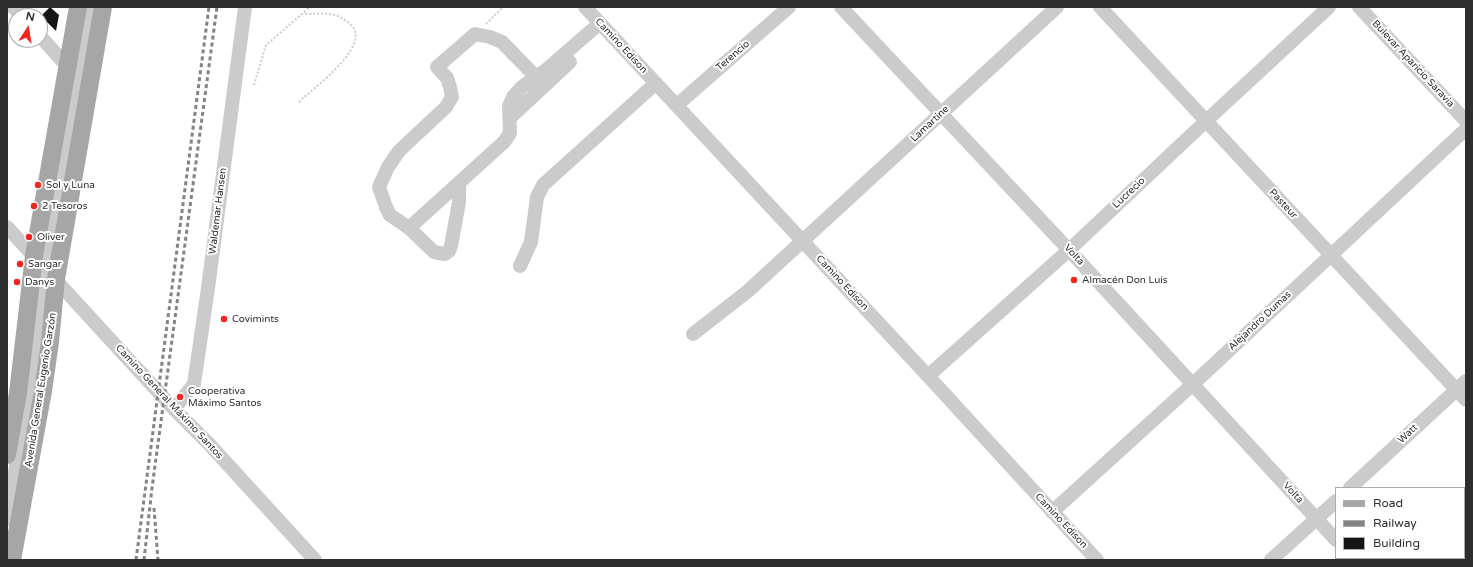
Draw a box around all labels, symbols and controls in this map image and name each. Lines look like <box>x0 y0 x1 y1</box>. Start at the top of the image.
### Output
north arrow <box>8 8 48 48</box>
text: N <box>25 9 36 24</box>
street label: Camino Edison <box>592 16 650 76</box>
street label: Bulevar Aparicio Saravia <box>1369 18 1457 110</box>
street label: Terencio <box>714 38 752 74</box>
street label: Lamartine <box>908 103 952 145</box>
street label: Waldemar Hansen <box>207 167 229 255</box>
street label: Lucrecio <box>1110 175 1148 211</box>
place label: Sol y Luna <box>46 179 95 191</box>
marker: Sol y Luna <box>33 180 43 190</box>
street label: Pasteur <box>1266 187 1300 221</box>
place label: 2 Tesoros <box>42 200 87 212</box>
marker: 2 Tesoros <box>29 201 39 211</box>
place label: Oliver <box>37 231 65 243</box>
marker: Oliver <box>24 232 34 242</box>
street label: Volta <box>1061 242 1087 268</box>
street label: Camino Edison <box>813 253 871 313</box>
place label: Sangar <box>28 258 62 270</box>
marker: Sangar <box>15 259 25 269</box>
place label: Almacén Don Luís <box>1082 274 1168 286</box>
marker: Almacén Don Luís <box>1069 275 1079 285</box>
place label: Danys <box>25 276 54 288</box>
marker: Danys <box>12 277 22 287</box>
street label: Alejandro Dumas <box>1226 289 1294 353</box>
street label: Avenida General Eugenio Garzón <box>23 312 59 468</box>
place label: Covimints <box>232 313 279 325</box>
marker: Covimints <box>219 314 229 324</box>
street label: Camino General Máximo Santos <box>113 342 225 462</box>
place label: Cooperativa Máximo Santos <box>188 385 261 408</box>
marker: Cooperativa Máximo Santos <box>175 392 185 402</box>
street label: Watt <box>1396 422 1420 446</box>
street label: Volta <box>1280 480 1306 506</box>
legend <box>1335 487 1465 559</box>
street label: Camino Edison <box>1032 491 1090 551</box>
text: Road <box>1373 496 1403 510</box>
text: Railway <box>1373 516 1417 530</box>
text: Building <box>1373 536 1420 550</box>

